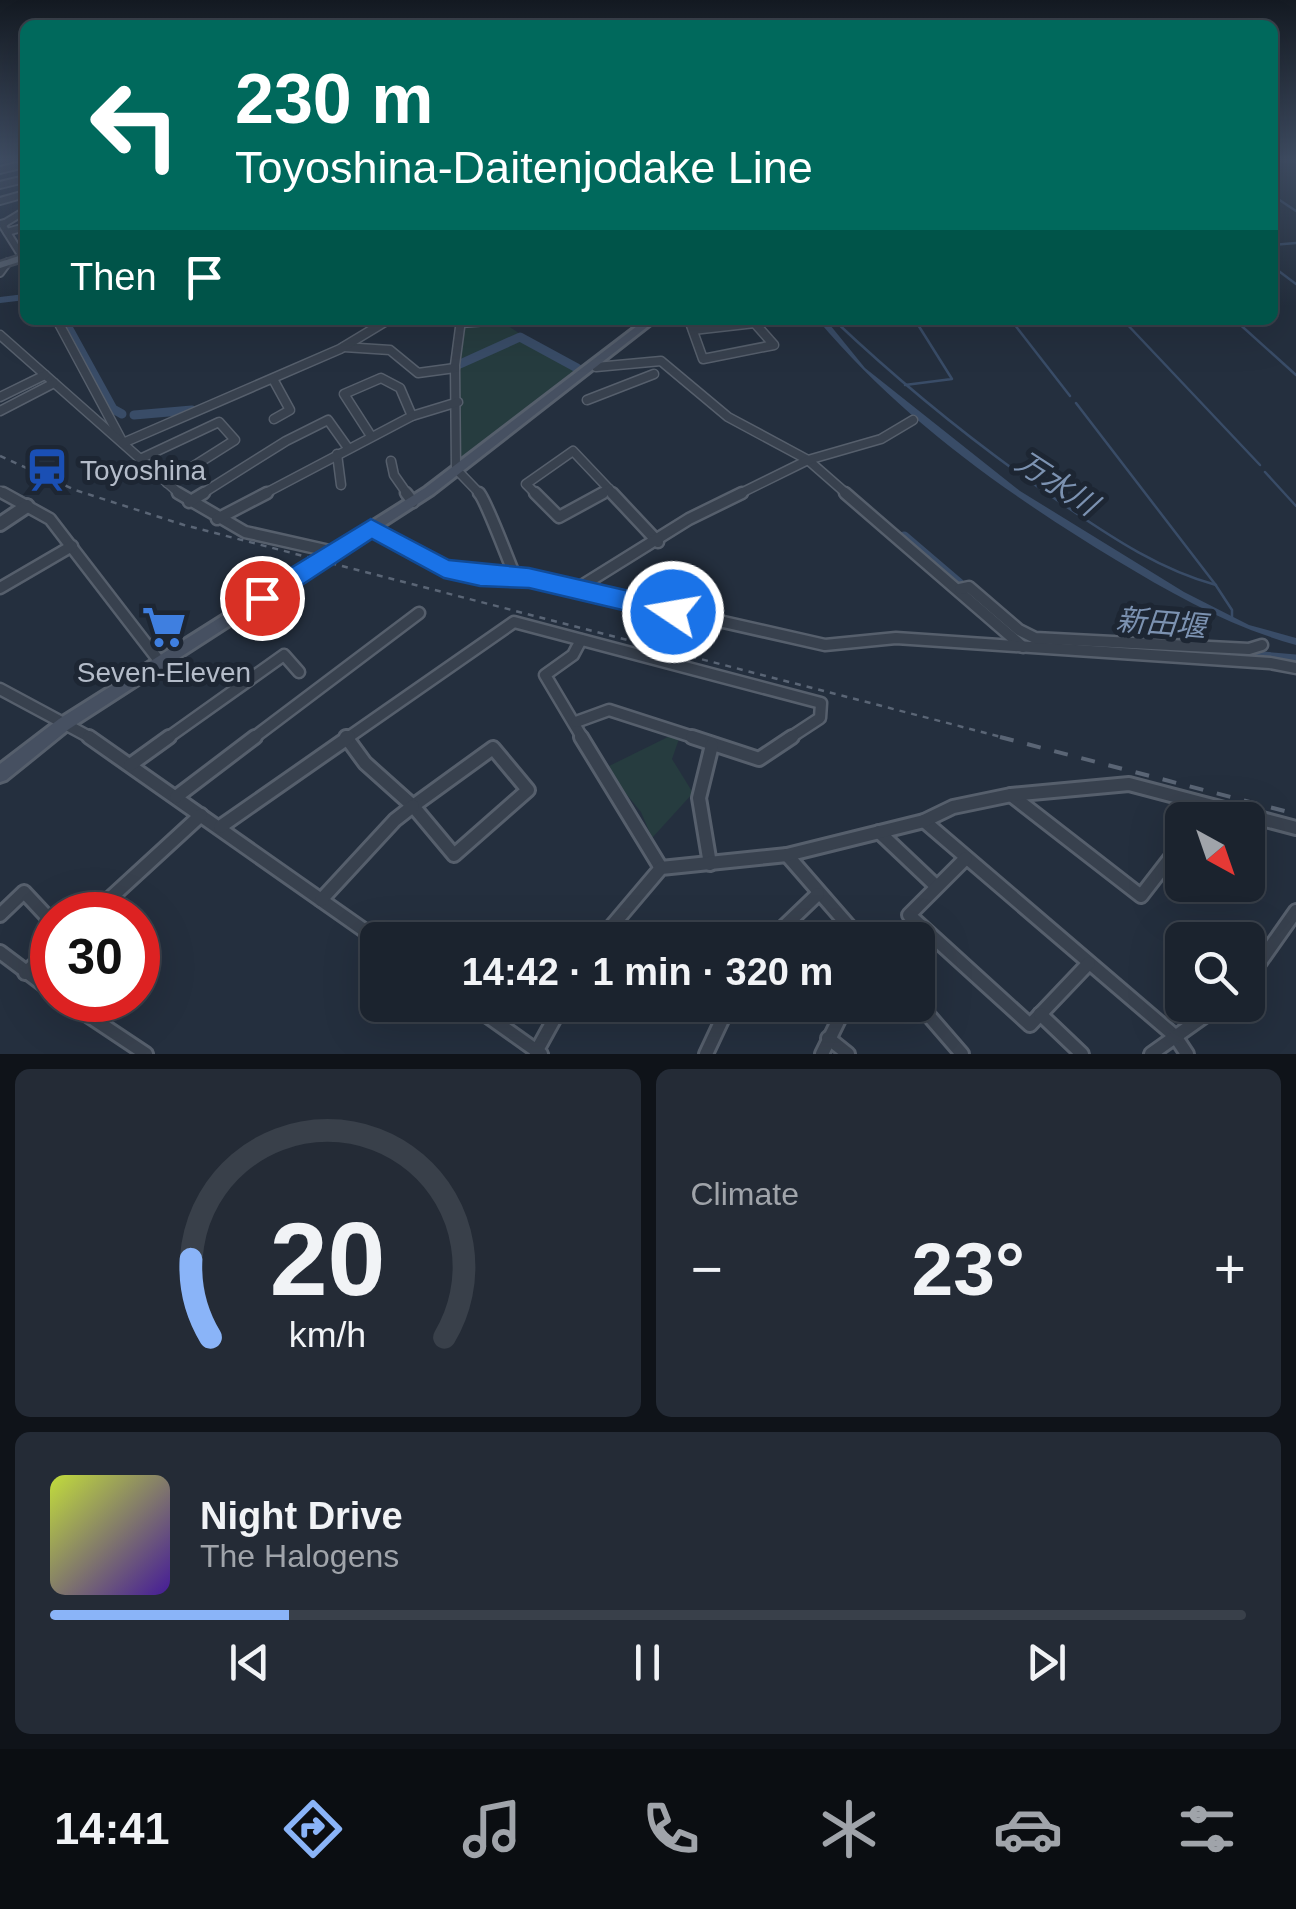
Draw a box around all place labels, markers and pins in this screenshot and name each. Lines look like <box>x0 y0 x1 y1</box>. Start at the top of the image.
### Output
station icon: Toyoshina <box>23 446 71 494</box>
place label: Toyoshina <box>80 455 207 486</box>
pin <box>220 556 305 641</box>
supermarket icon: Seven-Eleven <box>140 603 188 651</box>
place label: Seven-Eleven <box>77 657 251 688</box>

